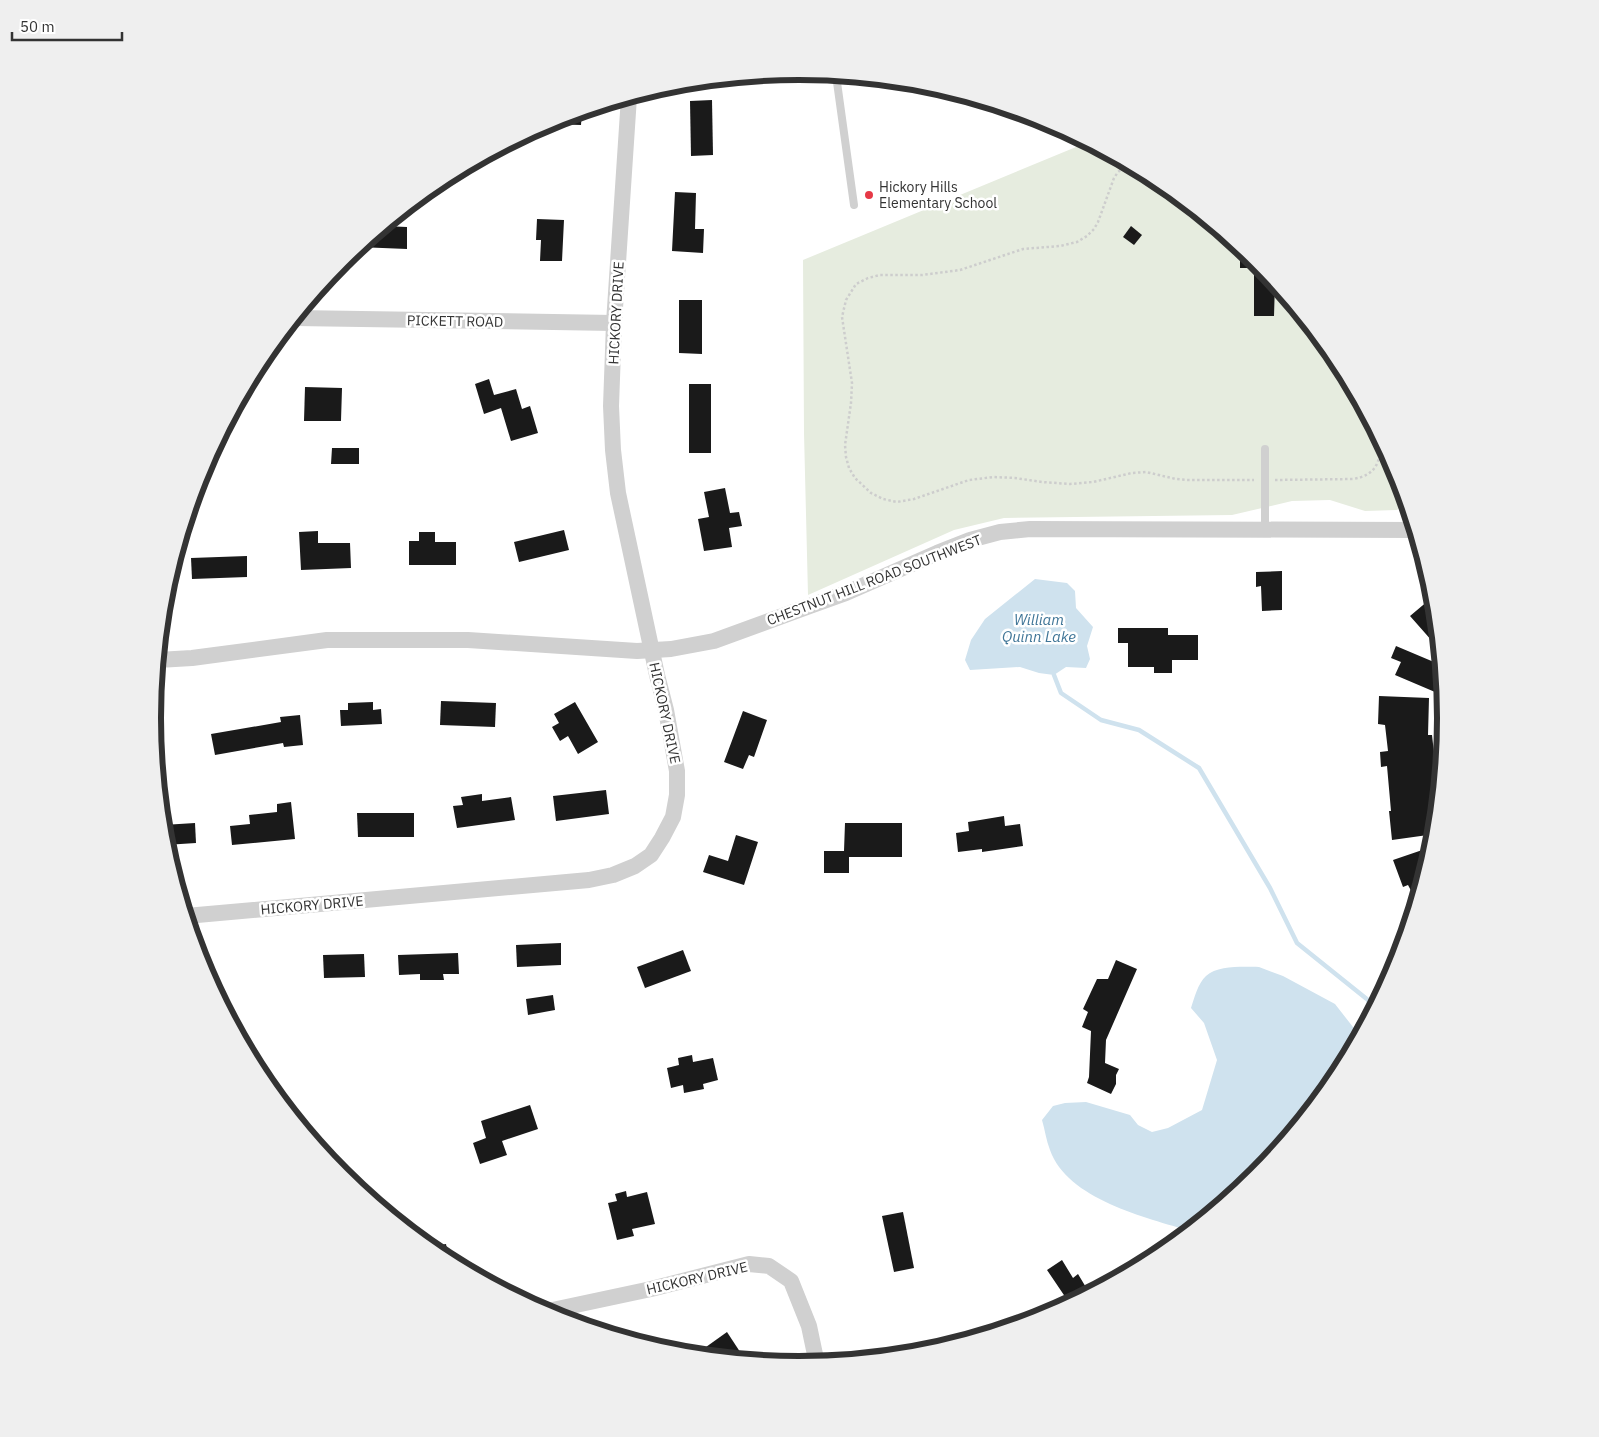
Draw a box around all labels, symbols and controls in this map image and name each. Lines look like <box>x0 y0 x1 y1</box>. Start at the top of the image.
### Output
scale bar <box>12 10 122 42</box>
text: 50 m <box>20 17 55 36</box>
place label: Hickory Hills Elementary School <box>879 178 997 212</box>
marker: Hickory Hills Elementary School <box>863 189 875 201</box>
street label: HICKORY DRIVE <box>604 261 628 365</box>
street label: PICKETT ROAD <box>407 311 503 331</box>
street label: CHESTNUT HILL ROAD SOUTHWEST <box>764 531 984 629</box>
water label: William Quinn Lake <box>1002 610 1076 646</box>
street label: HICKORY DRIVE <box>645 661 685 765</box>
street label: HICKORY DRIVE <box>260 892 364 918</box>
street label: HICKORY DRIVE <box>645 1258 749 1298</box>

